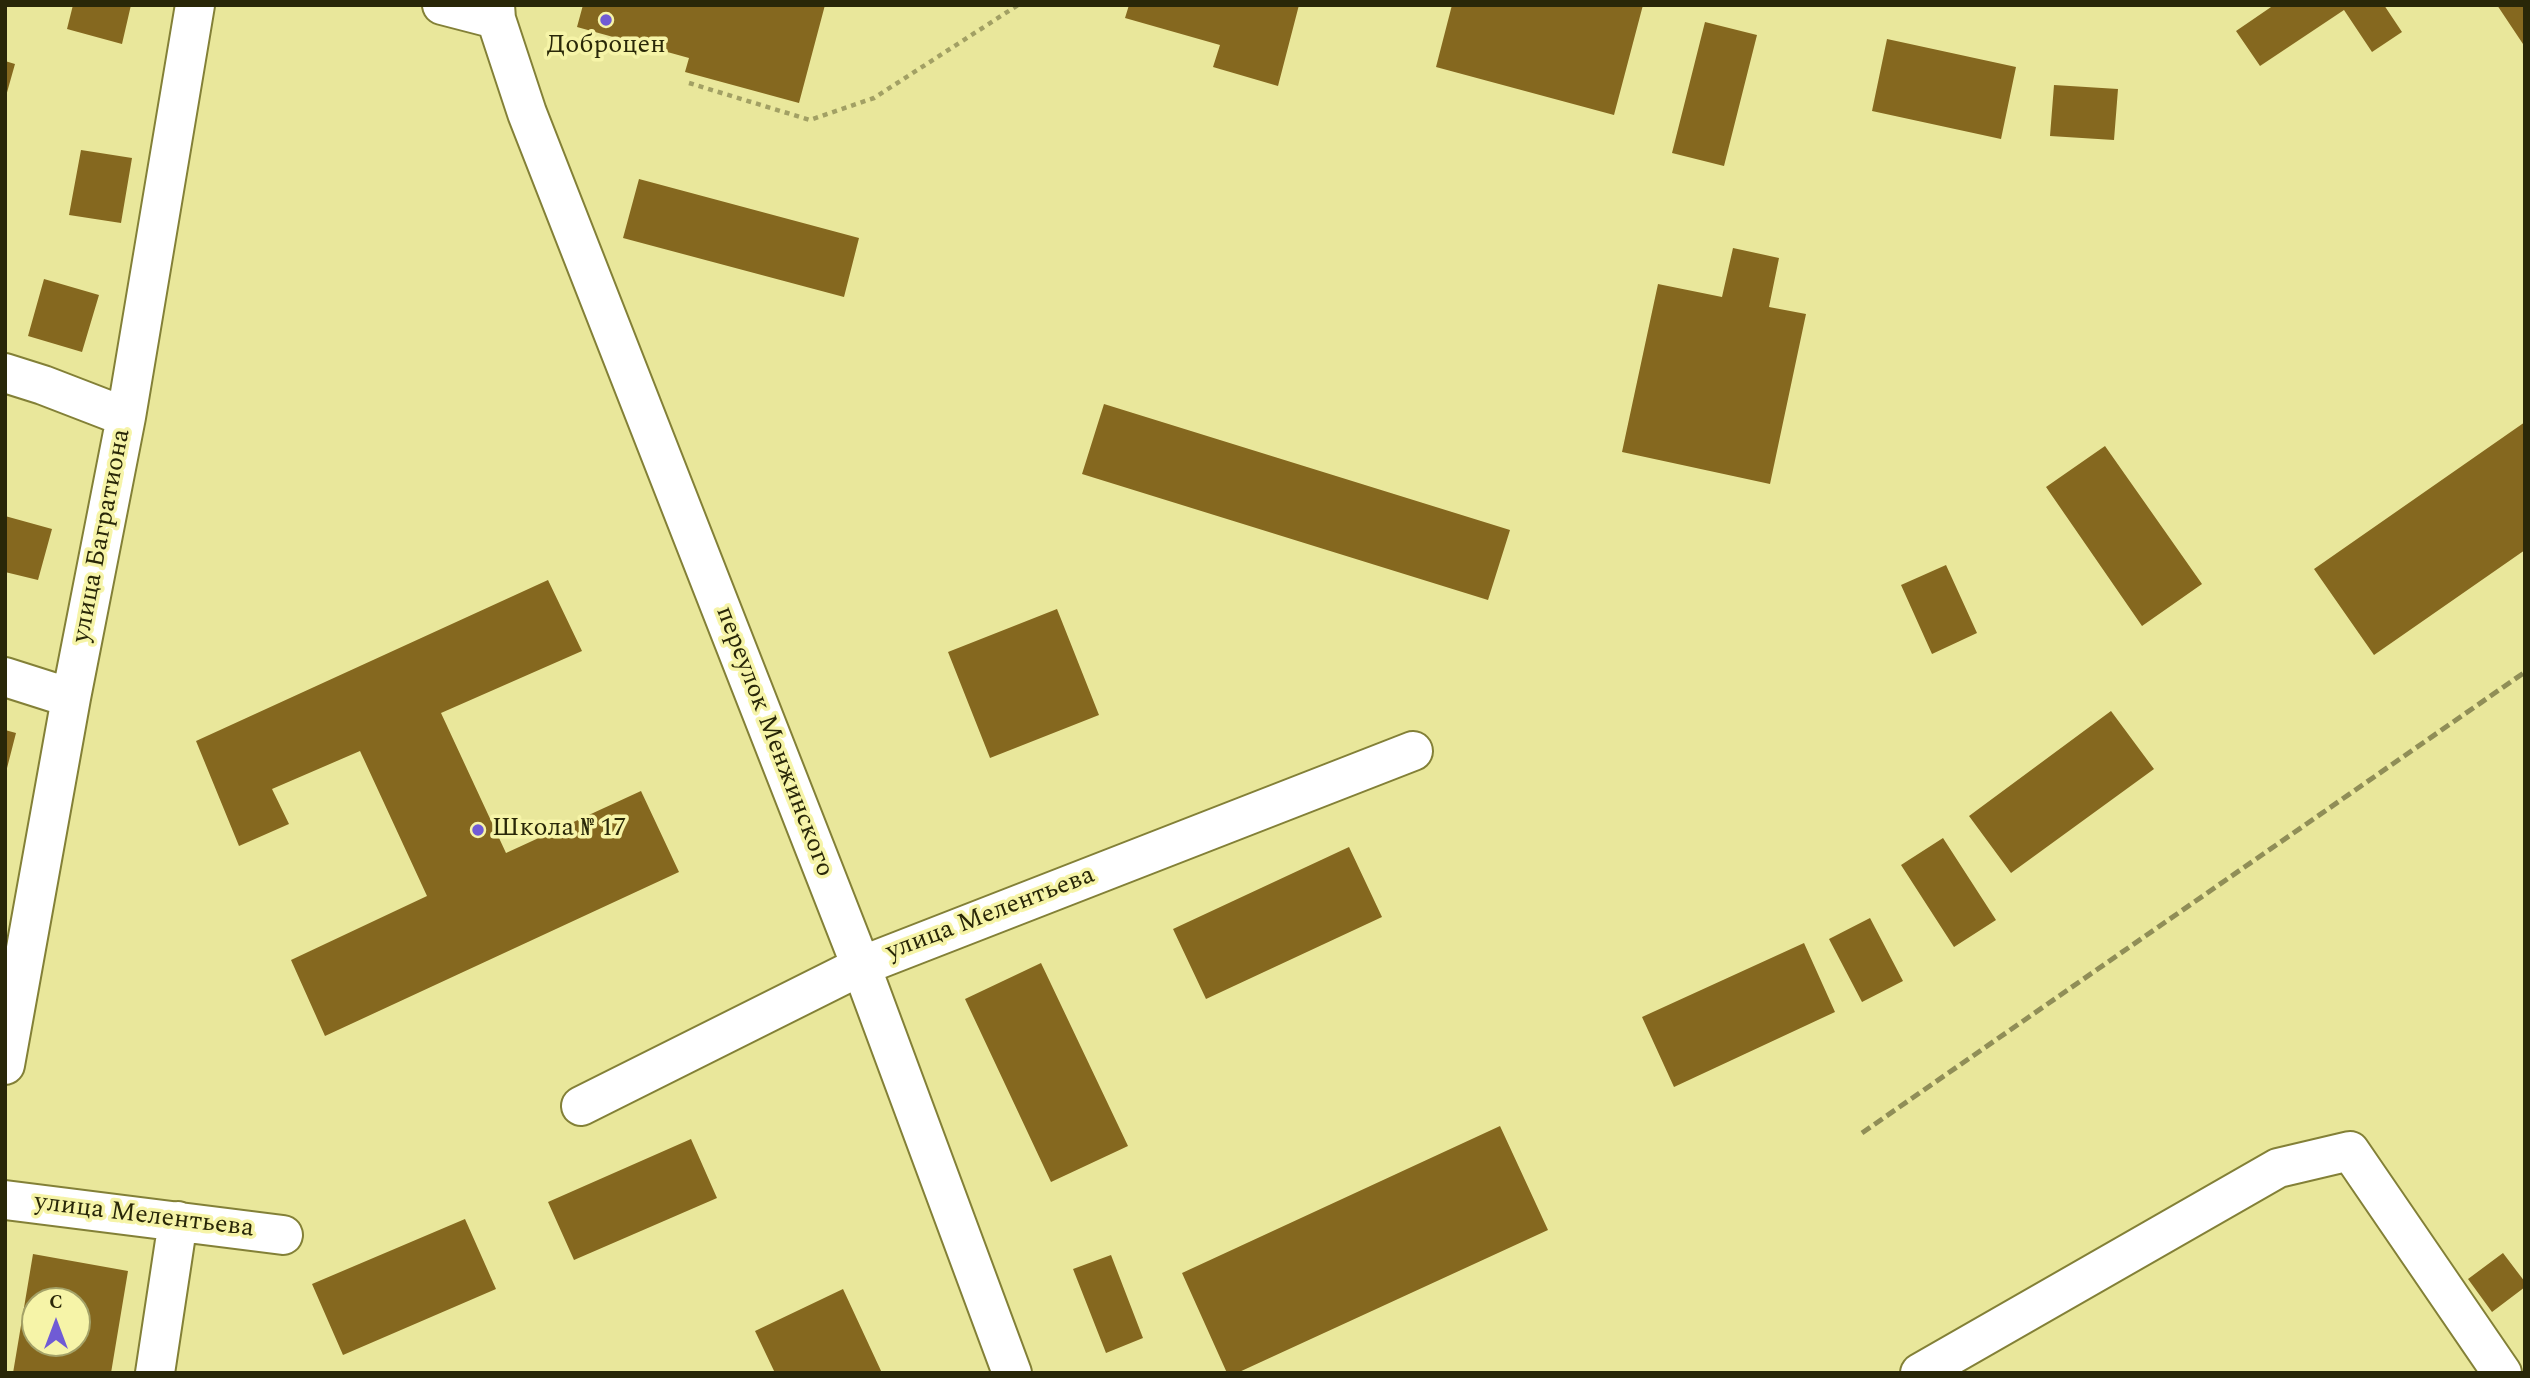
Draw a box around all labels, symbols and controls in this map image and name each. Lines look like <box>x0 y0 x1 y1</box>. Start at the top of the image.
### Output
marker: Доброцен <box>598 12 614 28</box>
place label: Доброцен <box>546 31 666 63</box>
street label: улица Багратиона <box>67 427 139 645</box>
street label: переулок Менжинского <box>707 602 839 882</box>
place label: Школа № 17 <box>492 814 626 846</box>
marker: Школа № 17 <box>470 822 486 838</box>
street label: улица Мелентьева <box>882 861 1100 969</box>
street label: улица Мелентьева <box>32 1188 256 1246</box>
north arrow <box>21 1287 91 1357</box>
text: С <box>49 1288 63 1317</box>

